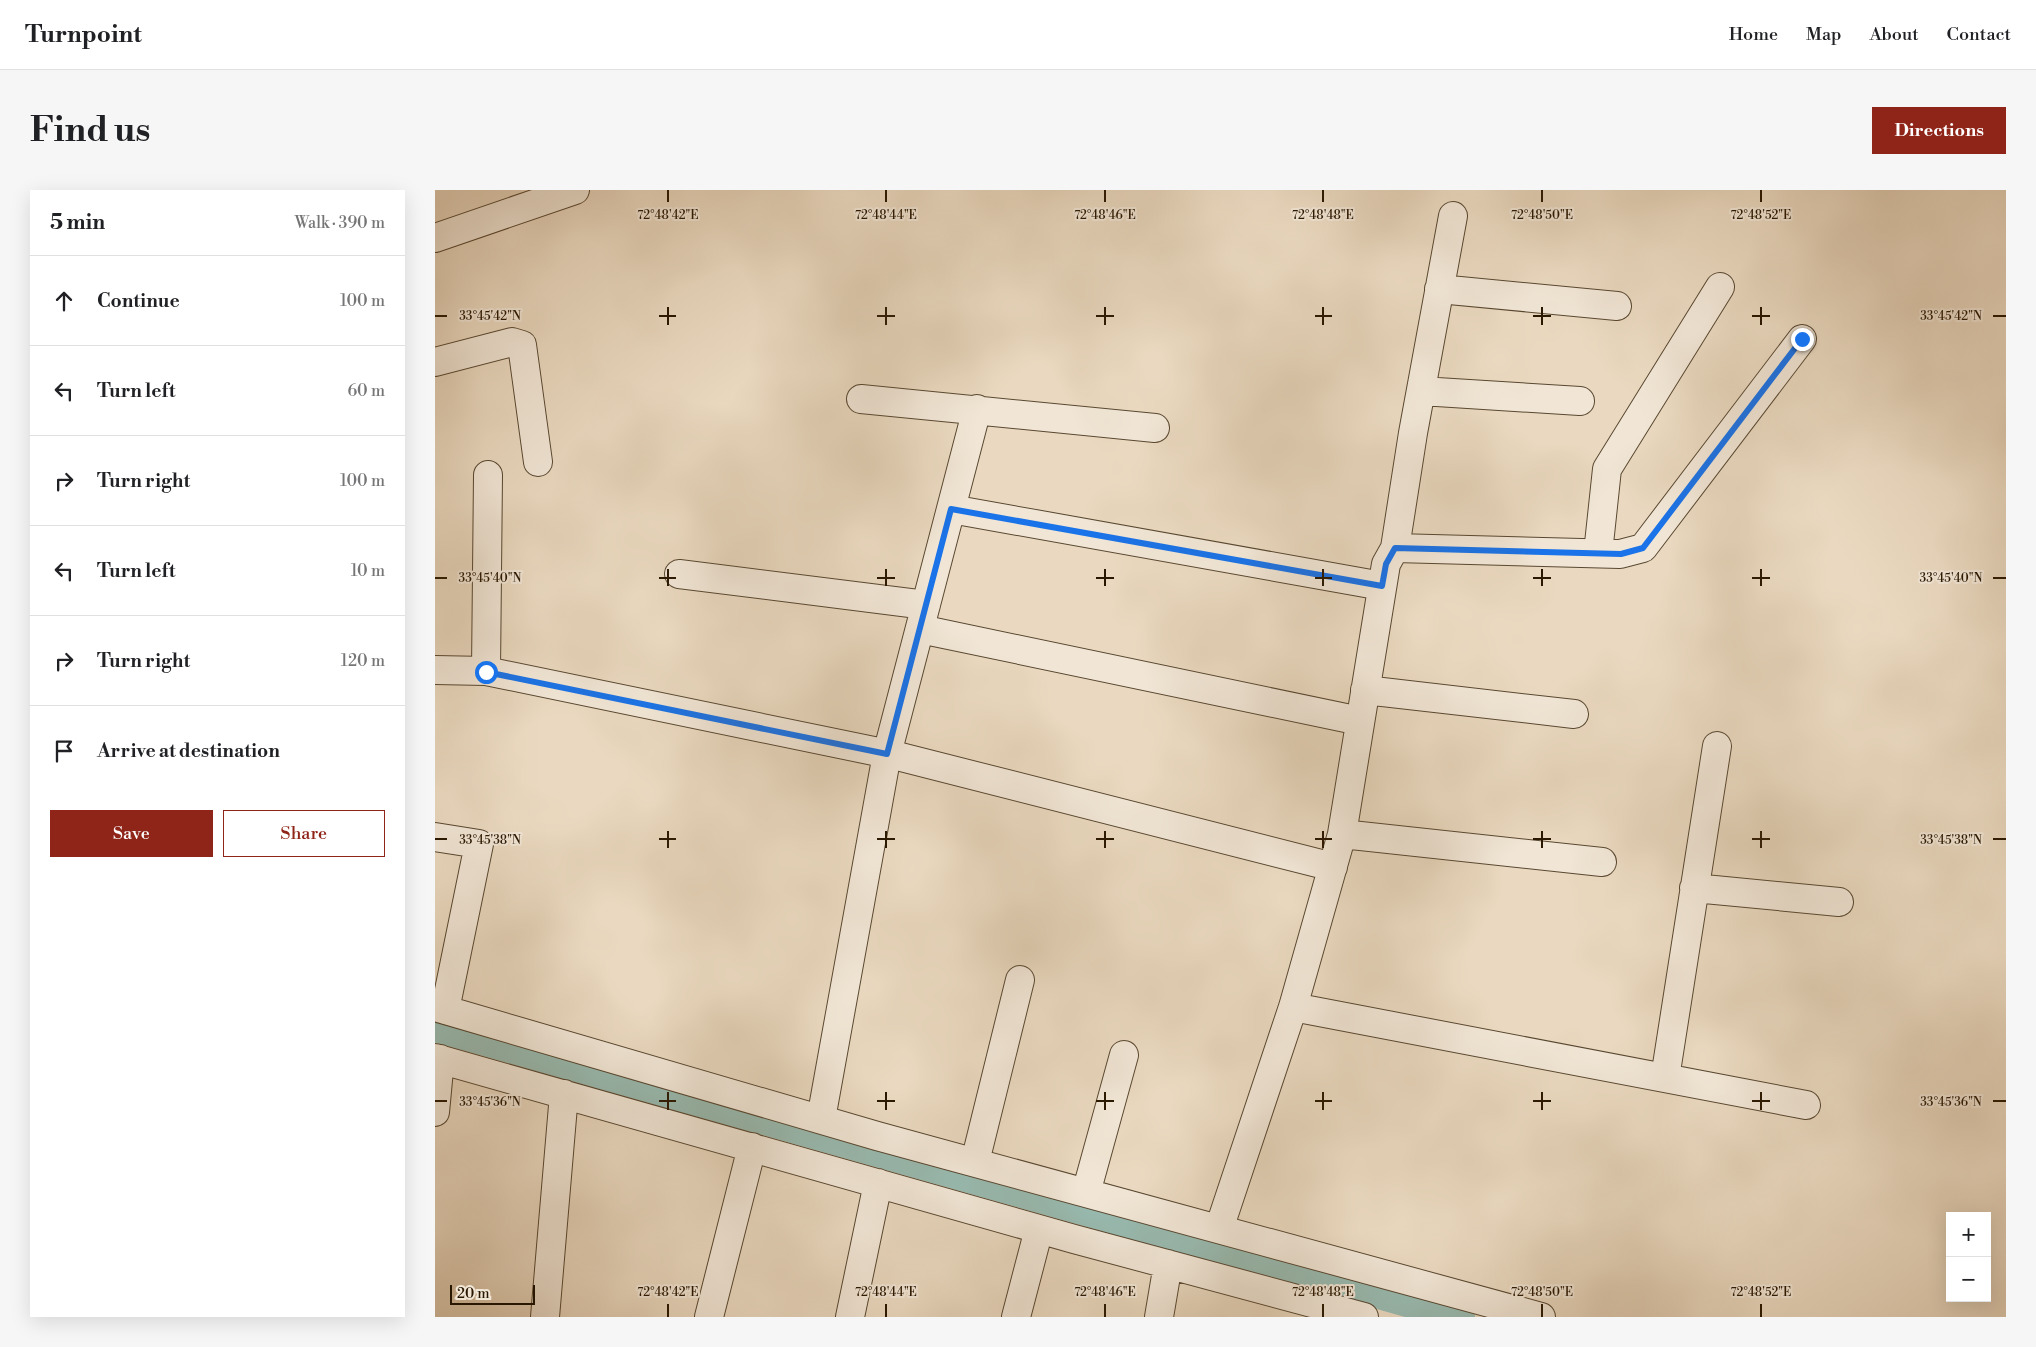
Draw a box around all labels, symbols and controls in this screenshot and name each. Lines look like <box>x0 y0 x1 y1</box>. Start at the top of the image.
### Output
text: Turnpoint <box>25 20 142 50</box>
text: Home <box>1729 23 1778 46</box>
text: Map <box>1806 23 1842 46</box>
text: About <box>1870 23 1919 46</box>
text: Contact <box>1947 23 2011 46</box>
button: Directions <box>1872 107 2006 154</box>
text: Find us <box>30 109 150 152</box>
text: 72°48'42"E <box>637 208 699 223</box>
text: 72°48'44"E <box>855 208 917 223</box>
text: 72°48'46"E <box>1074 208 1136 223</box>
text: 72°48'48"E <box>1292 208 1354 223</box>
text: 72°48'50"E <box>1511 208 1573 223</box>
text: 72°48'52"E <box>1731 208 1791 223</box>
text: 5 min <box>50 210 105 236</box>
text: Walk · 390 m <box>295 213 385 233</box>
icon: ahead <box>50 287 78 315</box>
text: Continue <box>97 289 180 313</box>
text: 100 m <box>340 291 385 311</box>
text: 33°45'42"N <box>459 309 521 324</box>
text: 33°45'42"N <box>1920 309 1982 324</box>
route end <box>1791 328 1814 351</box>
icon: left <box>50 377 78 405</box>
text: Turn left <box>97 379 176 403</box>
text: 60 m <box>347 381 385 401</box>
icon: right <box>50 467 78 495</box>
text: Turn right <box>97 469 190 493</box>
text: 100 m <box>340 471 385 491</box>
icon: left <box>50 557 78 585</box>
text: Turn left <box>97 559 176 583</box>
text: 10 m <box>351 561 385 581</box>
text: 33°45'40"N <box>459 571 521 586</box>
text: 33°45'40"N <box>1920 571 1982 586</box>
icon: right <box>50 647 78 675</box>
text: Turn right <box>97 649 190 673</box>
text: 120 m <box>341 651 385 671</box>
route start <box>475 661 498 684</box>
icon: arrive <box>50 737 78 765</box>
text: Arrive at destination <box>97 739 280 763</box>
button: Save <box>50 810 213 857</box>
button: Share <box>223 810 385 857</box>
text: 33°45'38"N <box>459 833 521 848</box>
text: 33°45'38"N <box>1920 833 1982 848</box>
text: 33°45'36"N <box>459 1095 521 1110</box>
text: 33°45'36"N <box>1920 1095 1982 1110</box>
map controls <box>1946 1212 1991 1302</box>
button: + <box>1946 1212 1991 1257</box>
button: − <box>1946 1257 1991 1302</box>
scale bar <box>450 1282 535 1305</box>
text: 20 m <box>457 1285 489 1303</box>
text: 72°48'42"E <box>637 1285 699 1300</box>
text: 72°48'44"E <box>855 1285 917 1300</box>
text: 72°48'46"E <box>1074 1285 1136 1300</box>
text: 72°48'48"E <box>1292 1285 1354 1300</box>
text: 72°48'50"E <box>1511 1285 1573 1300</box>
text: 72°48'52"E <box>1731 1285 1791 1300</box>

